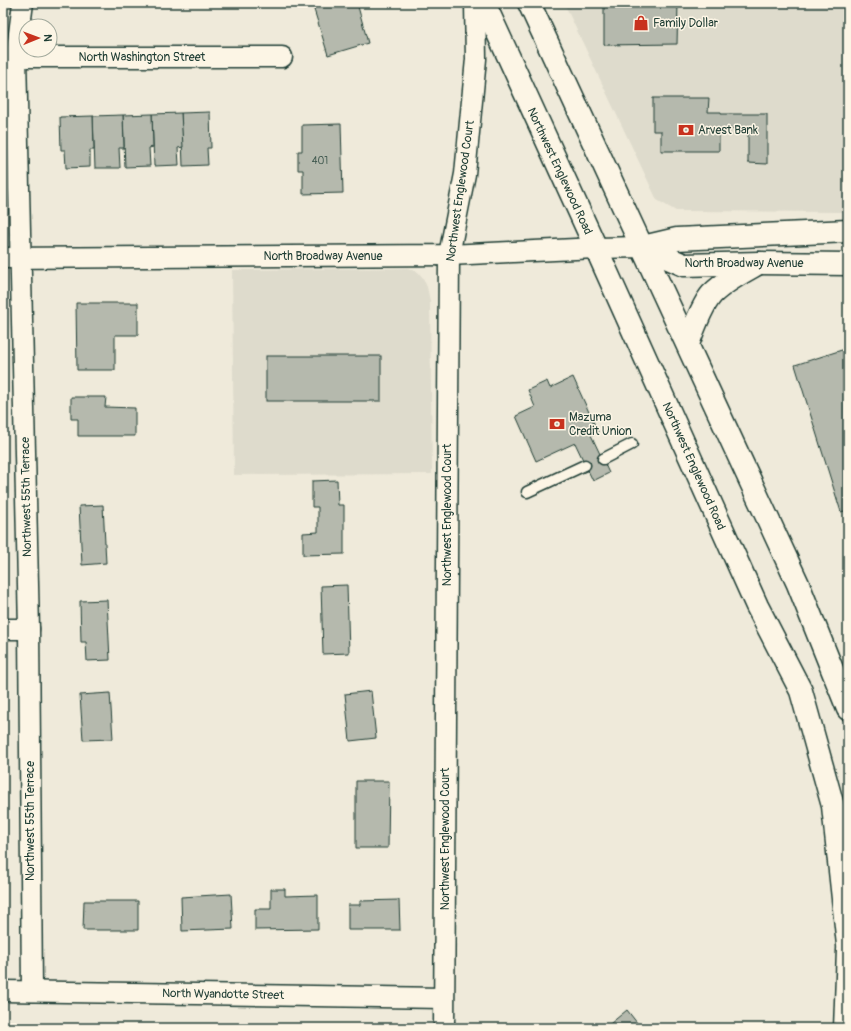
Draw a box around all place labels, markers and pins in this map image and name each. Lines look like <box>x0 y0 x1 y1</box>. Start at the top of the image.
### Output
shop icon: Family Dollar <box>632 14 650 32</box>
place label: Family Dollar <box>653 16 719 31</box>
bank icon: Arvest Bank <box>677 121 695 139</box>
place label: Arvest Bank <box>698 123 758 138</box>
place label: Mazuma Credit Union <box>569 410 632 439</box>
bank icon: Mazuma Credit Union <box>548 415 566 433</box>

